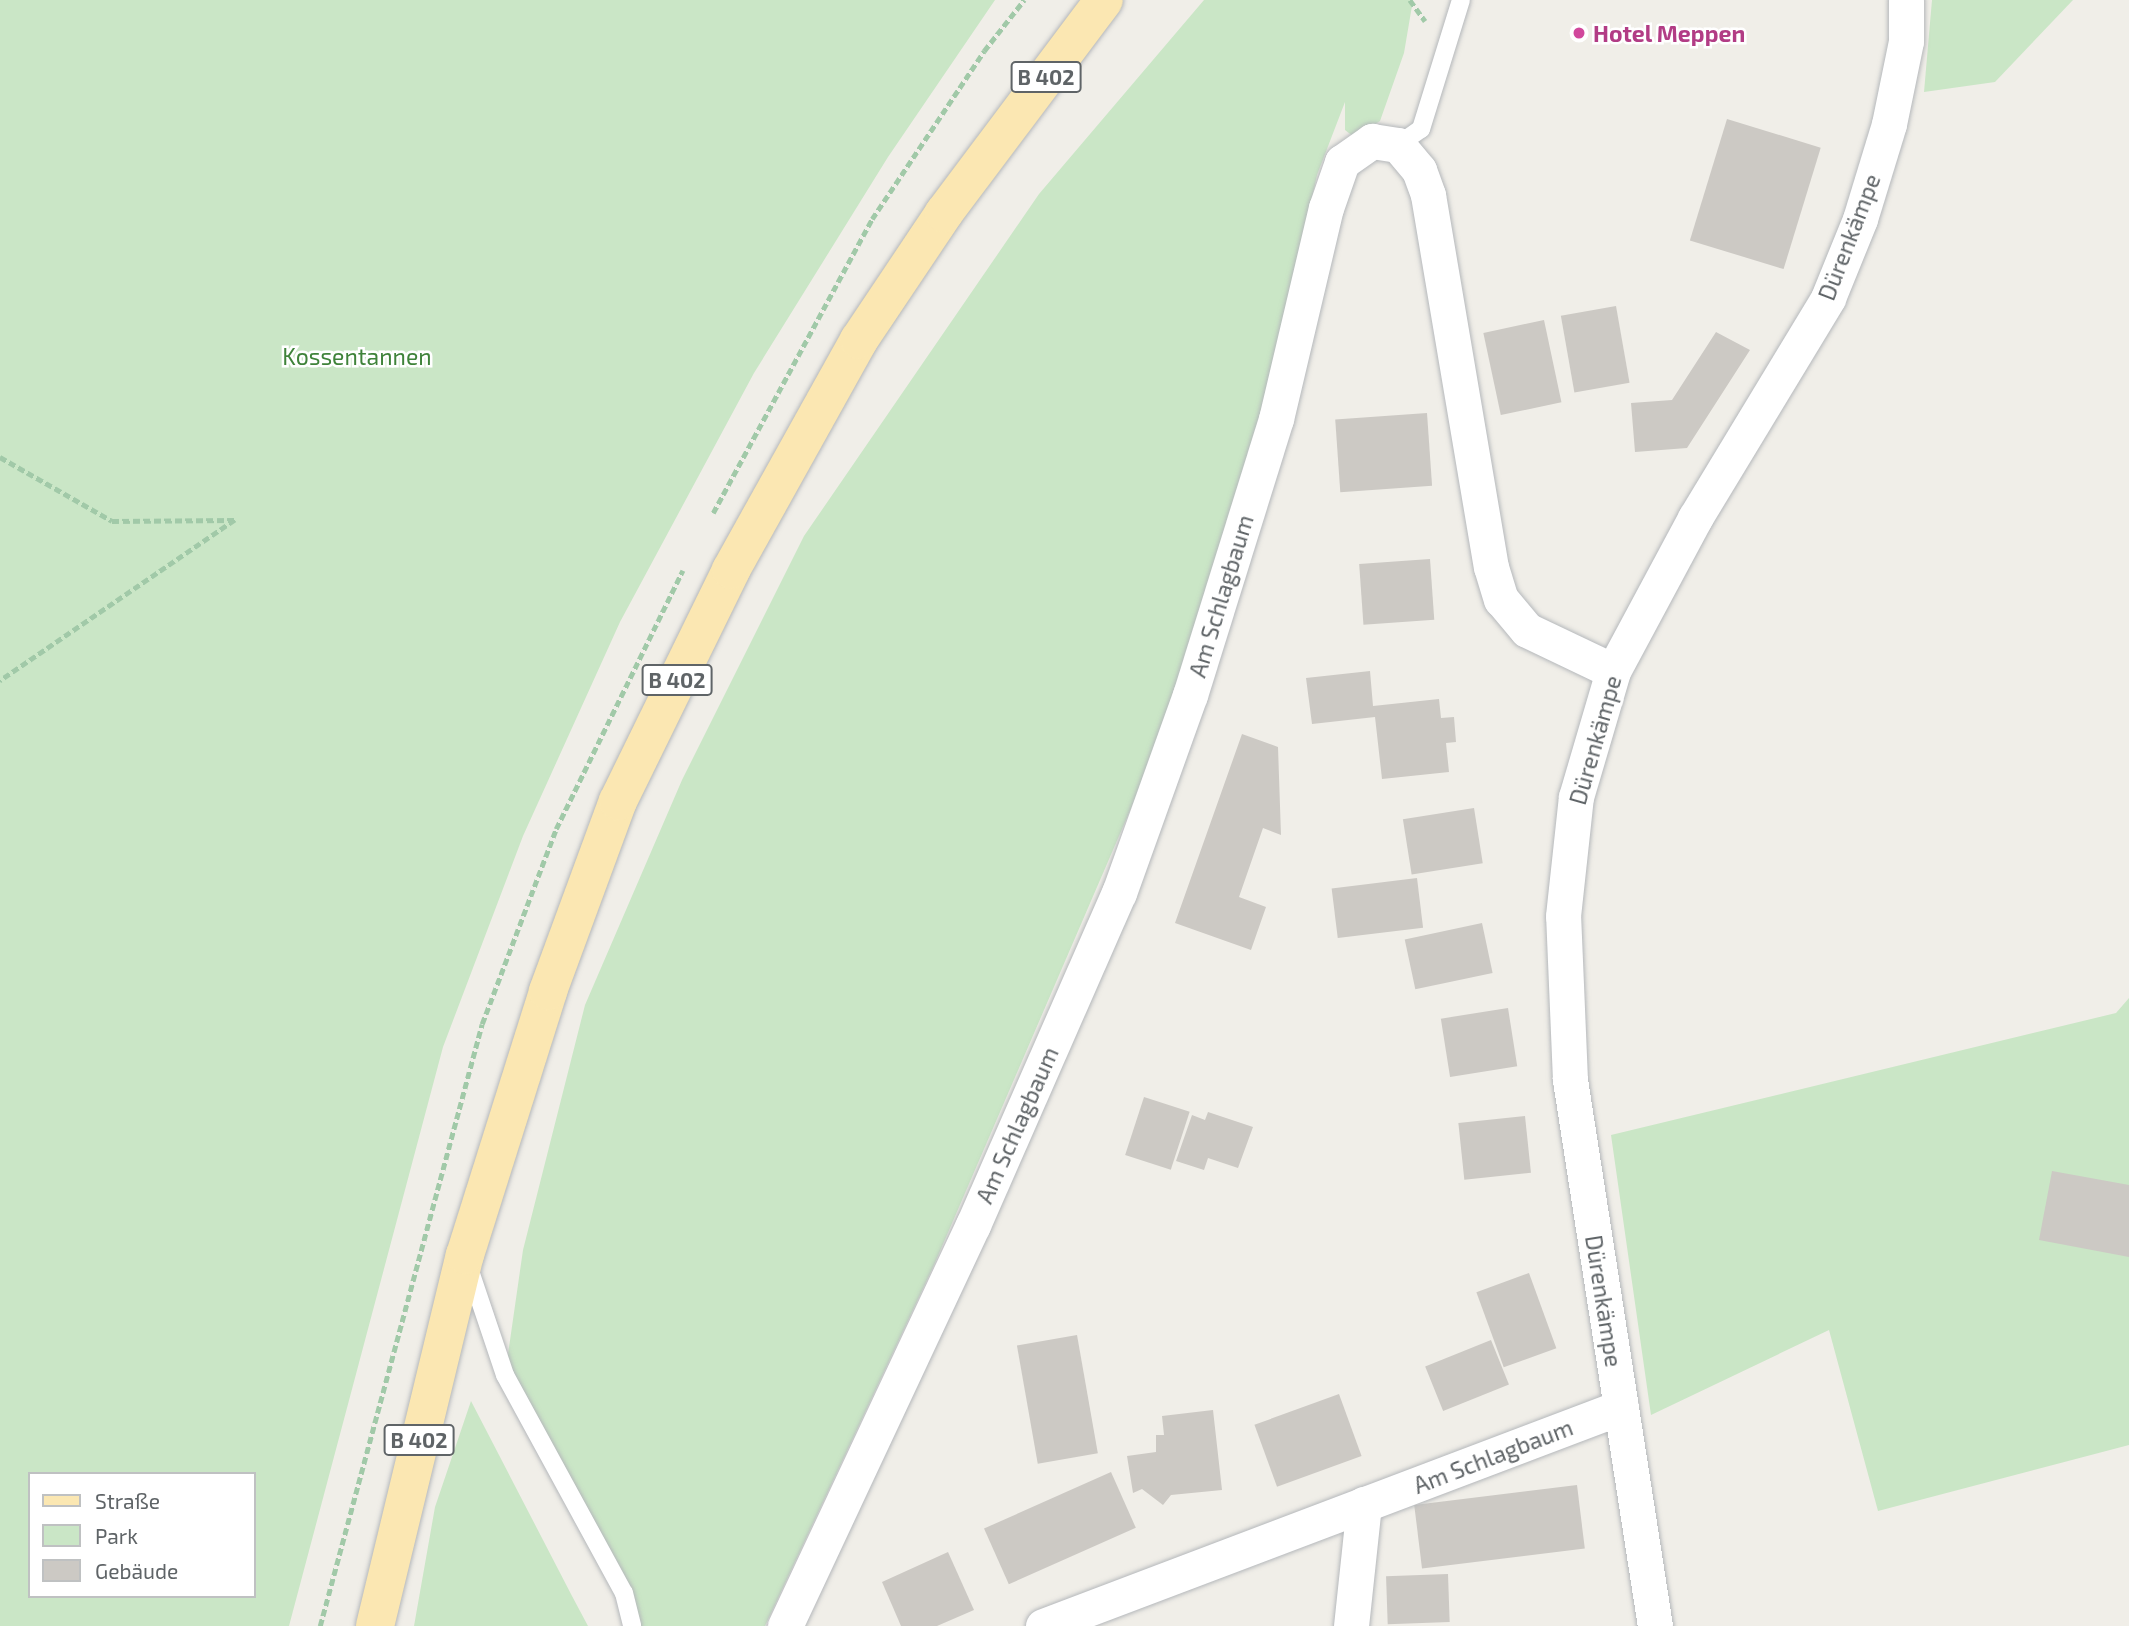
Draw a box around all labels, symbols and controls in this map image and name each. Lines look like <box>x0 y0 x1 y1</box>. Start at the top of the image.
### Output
place label: Hotel Meppen <box>1593 19 1746 47</box>
marker: Hotel Meppen <box>1571 25 1587 41</box>
road number: B 402 <box>1009 60 1083 94</box>
street label: Dürenkämpe <box>1812 170 1886 304</box>
park label: Kossentannen <box>282 342 432 370</box>
street label: Am Schlagbaum <box>1183 511 1259 681</box>
road number: B 402 <box>640 662 714 698</box>
street label: Dürenkämpe <box>1563 672 1627 808</box>
street label: Am Schlagbaum <box>970 1042 1064 1208</box>
street label: Dürenkämpe <box>1580 1233 1628 1369</box>
street label: Am Schlagbaum <box>1409 1413 1577 1499</box>
road number: B 402 <box>382 1422 456 1458</box>
legend <box>28 1472 256 1598</box>
text: Straße <box>95 1488 160 1513</box>
text: Park <box>95 1523 138 1548</box>
text: Gebäude <box>95 1558 178 1583</box>

